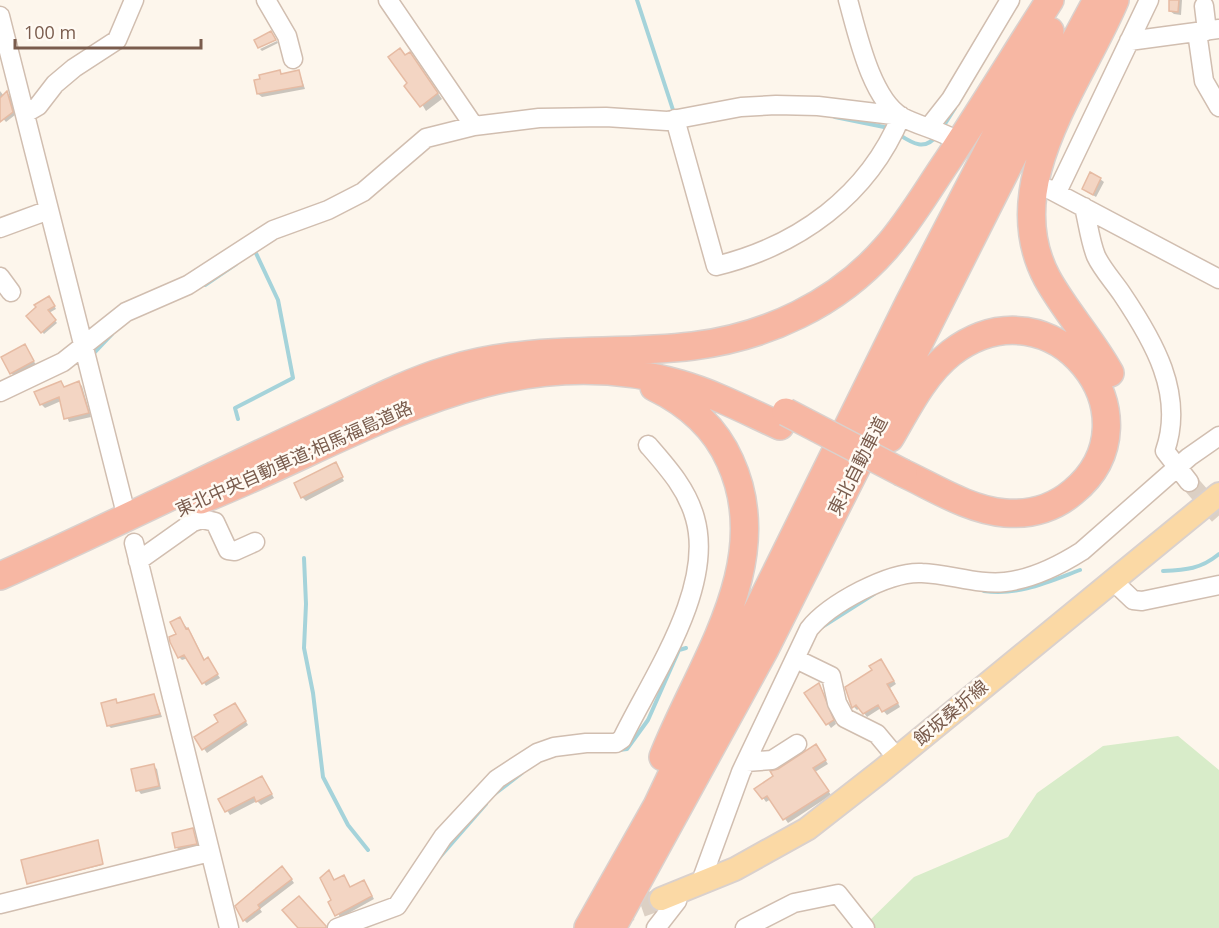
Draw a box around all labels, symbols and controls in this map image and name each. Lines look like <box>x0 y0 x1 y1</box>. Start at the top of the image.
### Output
scale bar <box>15 12 201 50</box>
text: 100 m <box>24 20 76 44</box>
street label: 東北中央自動車道;相馬福島道路 <box>171 395 416 521</box>
street label: 東北自動車道 <box>822 412 892 519</box>
street label: 飯坂桑折線 <box>908 674 993 750</box>

